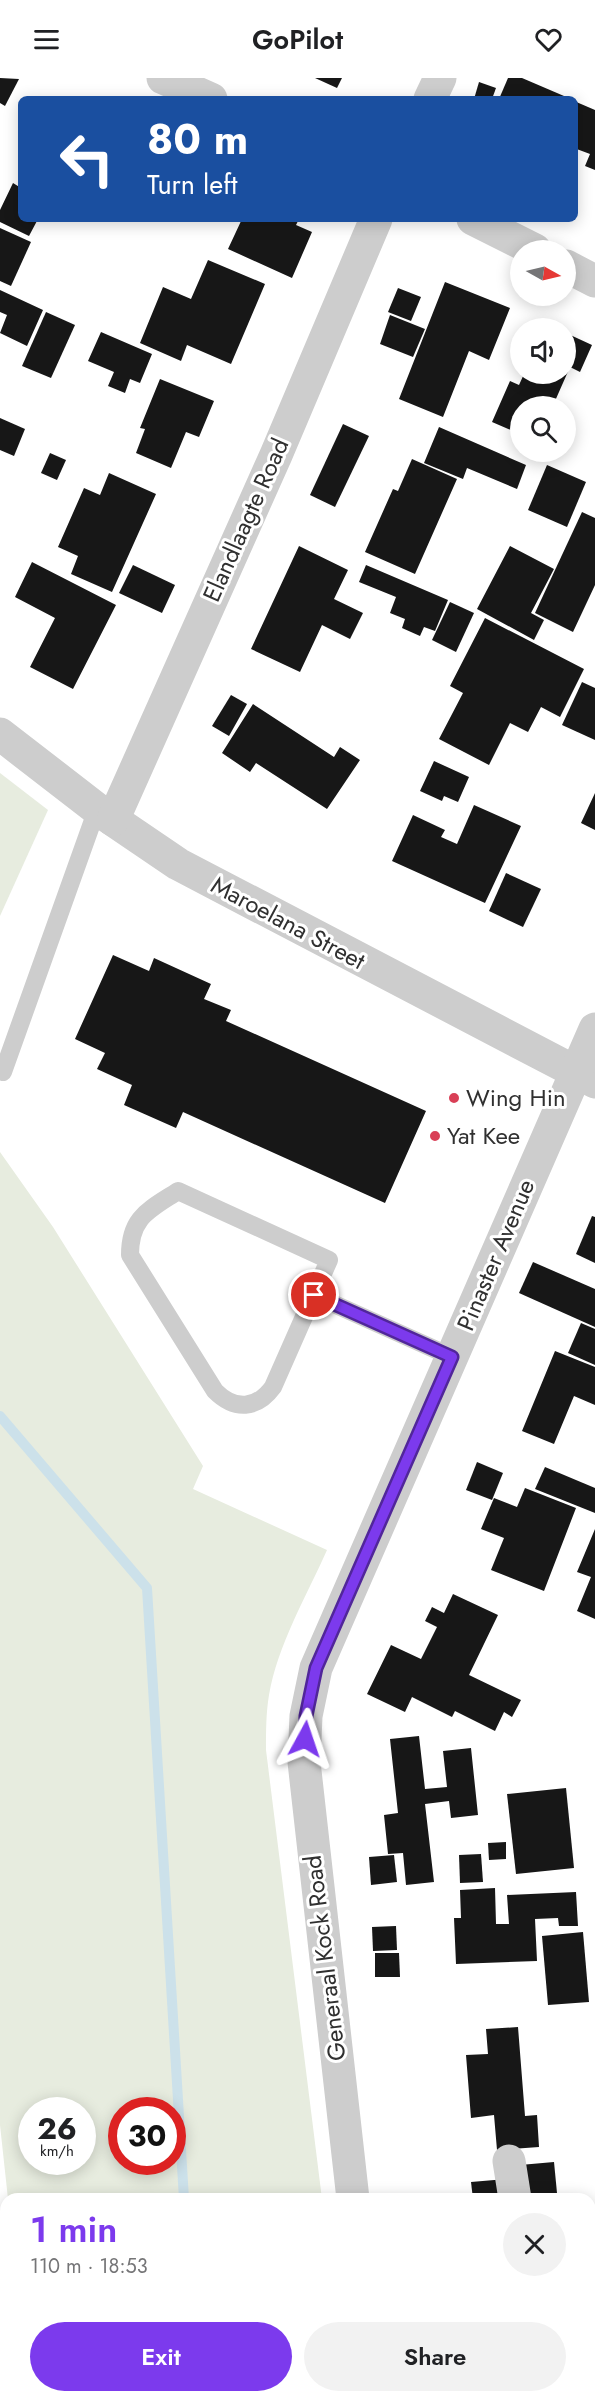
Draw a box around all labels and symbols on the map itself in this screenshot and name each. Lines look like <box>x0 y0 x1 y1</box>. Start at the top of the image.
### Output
north arrow <box>510 240 576 306</box>
street label: Elandlaagte Road <box>194 432 297 607</box>
street label: Maroelana Street <box>205 867 372 978</box>
place label: Wing Hin <box>466 1080 565 1115</box>
marker: Wing Hin <box>447 1091 461 1105</box>
place label: Yat Kee <box>447 1118 520 1153</box>
marker: Yat Kee <box>428 1129 442 1143</box>
street label: Pinaster Avenue <box>448 1174 543 1336</box>
pin <box>288 1269 339 1320</box>
position arrow <box>273 1707 337 1771</box>
street label: Generaal Kock Road <box>295 1853 354 2063</box>
speed limit sign: 30 <box>108 2097 186 2175</box>

